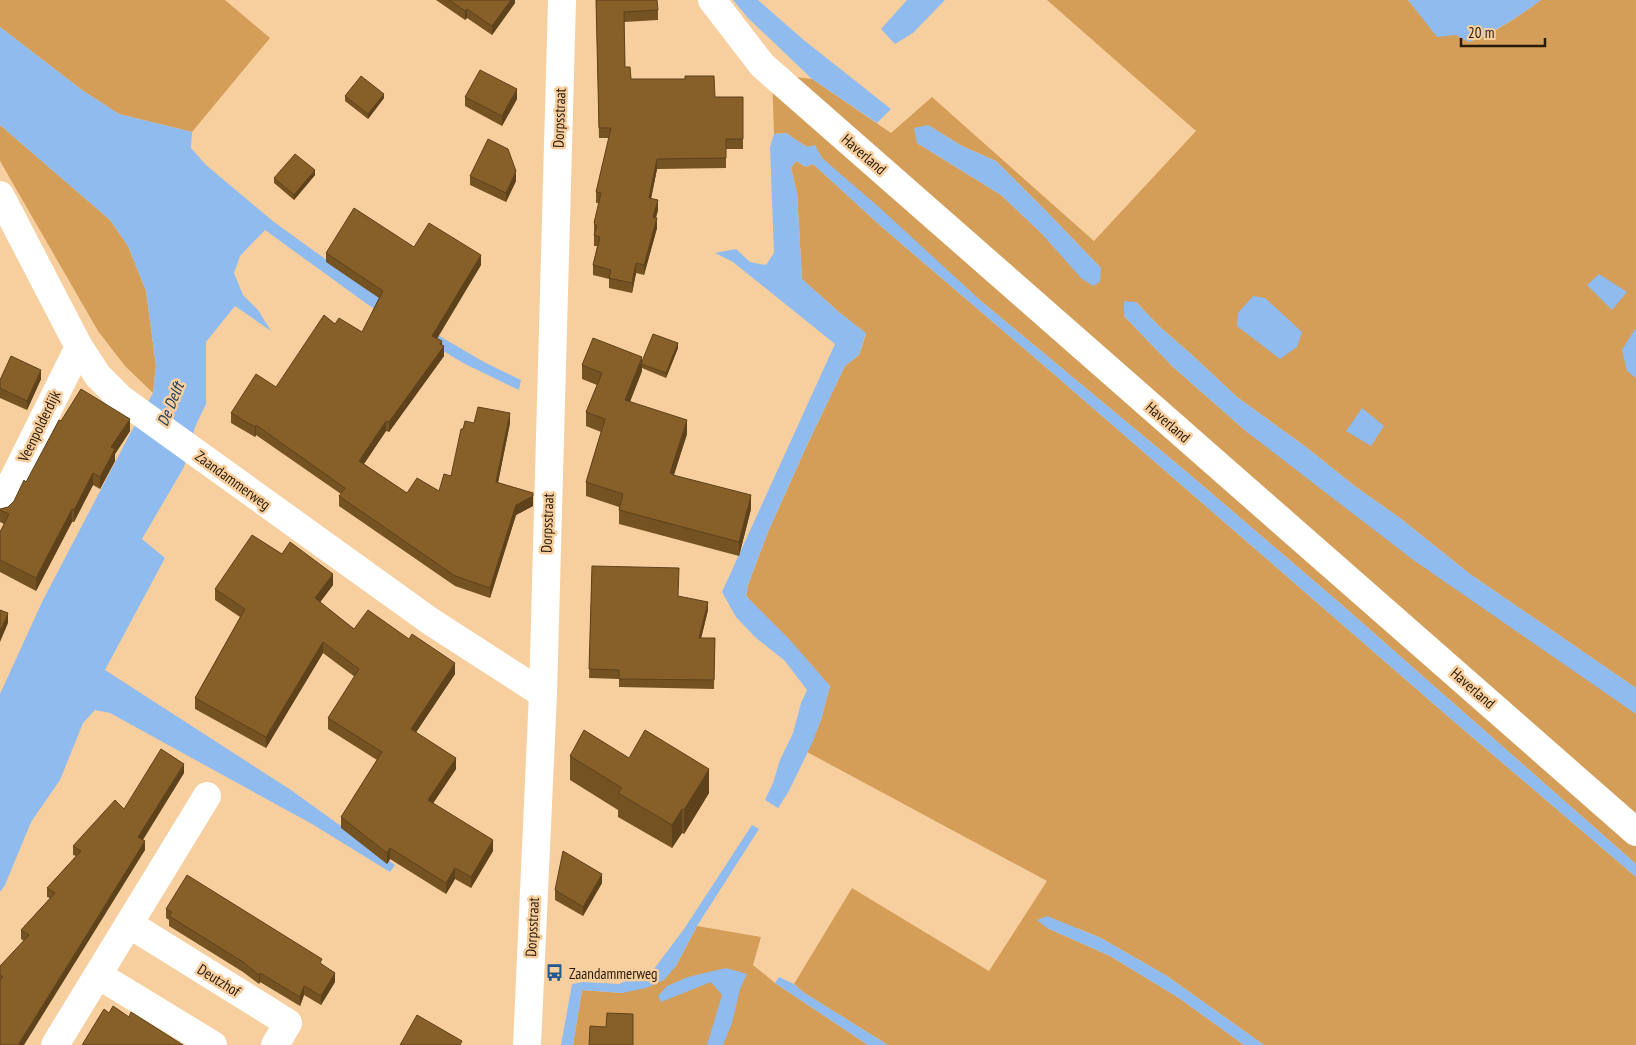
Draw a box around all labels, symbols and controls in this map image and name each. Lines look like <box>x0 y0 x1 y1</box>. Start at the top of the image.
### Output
scale bar <box>1461 15 1545 47</box>
text: 20 m <box>1468 23 1494 42</box>
street label: Dorpsstraat <box>548 88 570 148</box>
street label: Haverland <box>838 130 890 178</box>
water label: De Delft <box>152 378 188 429</box>
street label: Veenpolderdijk <box>13 387 65 466</box>
street label: Haverland <box>1142 398 1194 446</box>
street label: Zaandammerweg <box>192 446 274 514</box>
street label: Dorpsstraat <box>536 493 558 553</box>
street label: Haverland <box>1447 664 1499 712</box>
street label: Dorpsstraat <box>521 897 543 957</box>
street label: Deutzhof <box>194 960 245 1001</box>
bus stop icon: Zaandammerweg <box>545 963 565 983</box>
place label: Zaandammerweg <box>569 964 658 983</box>

